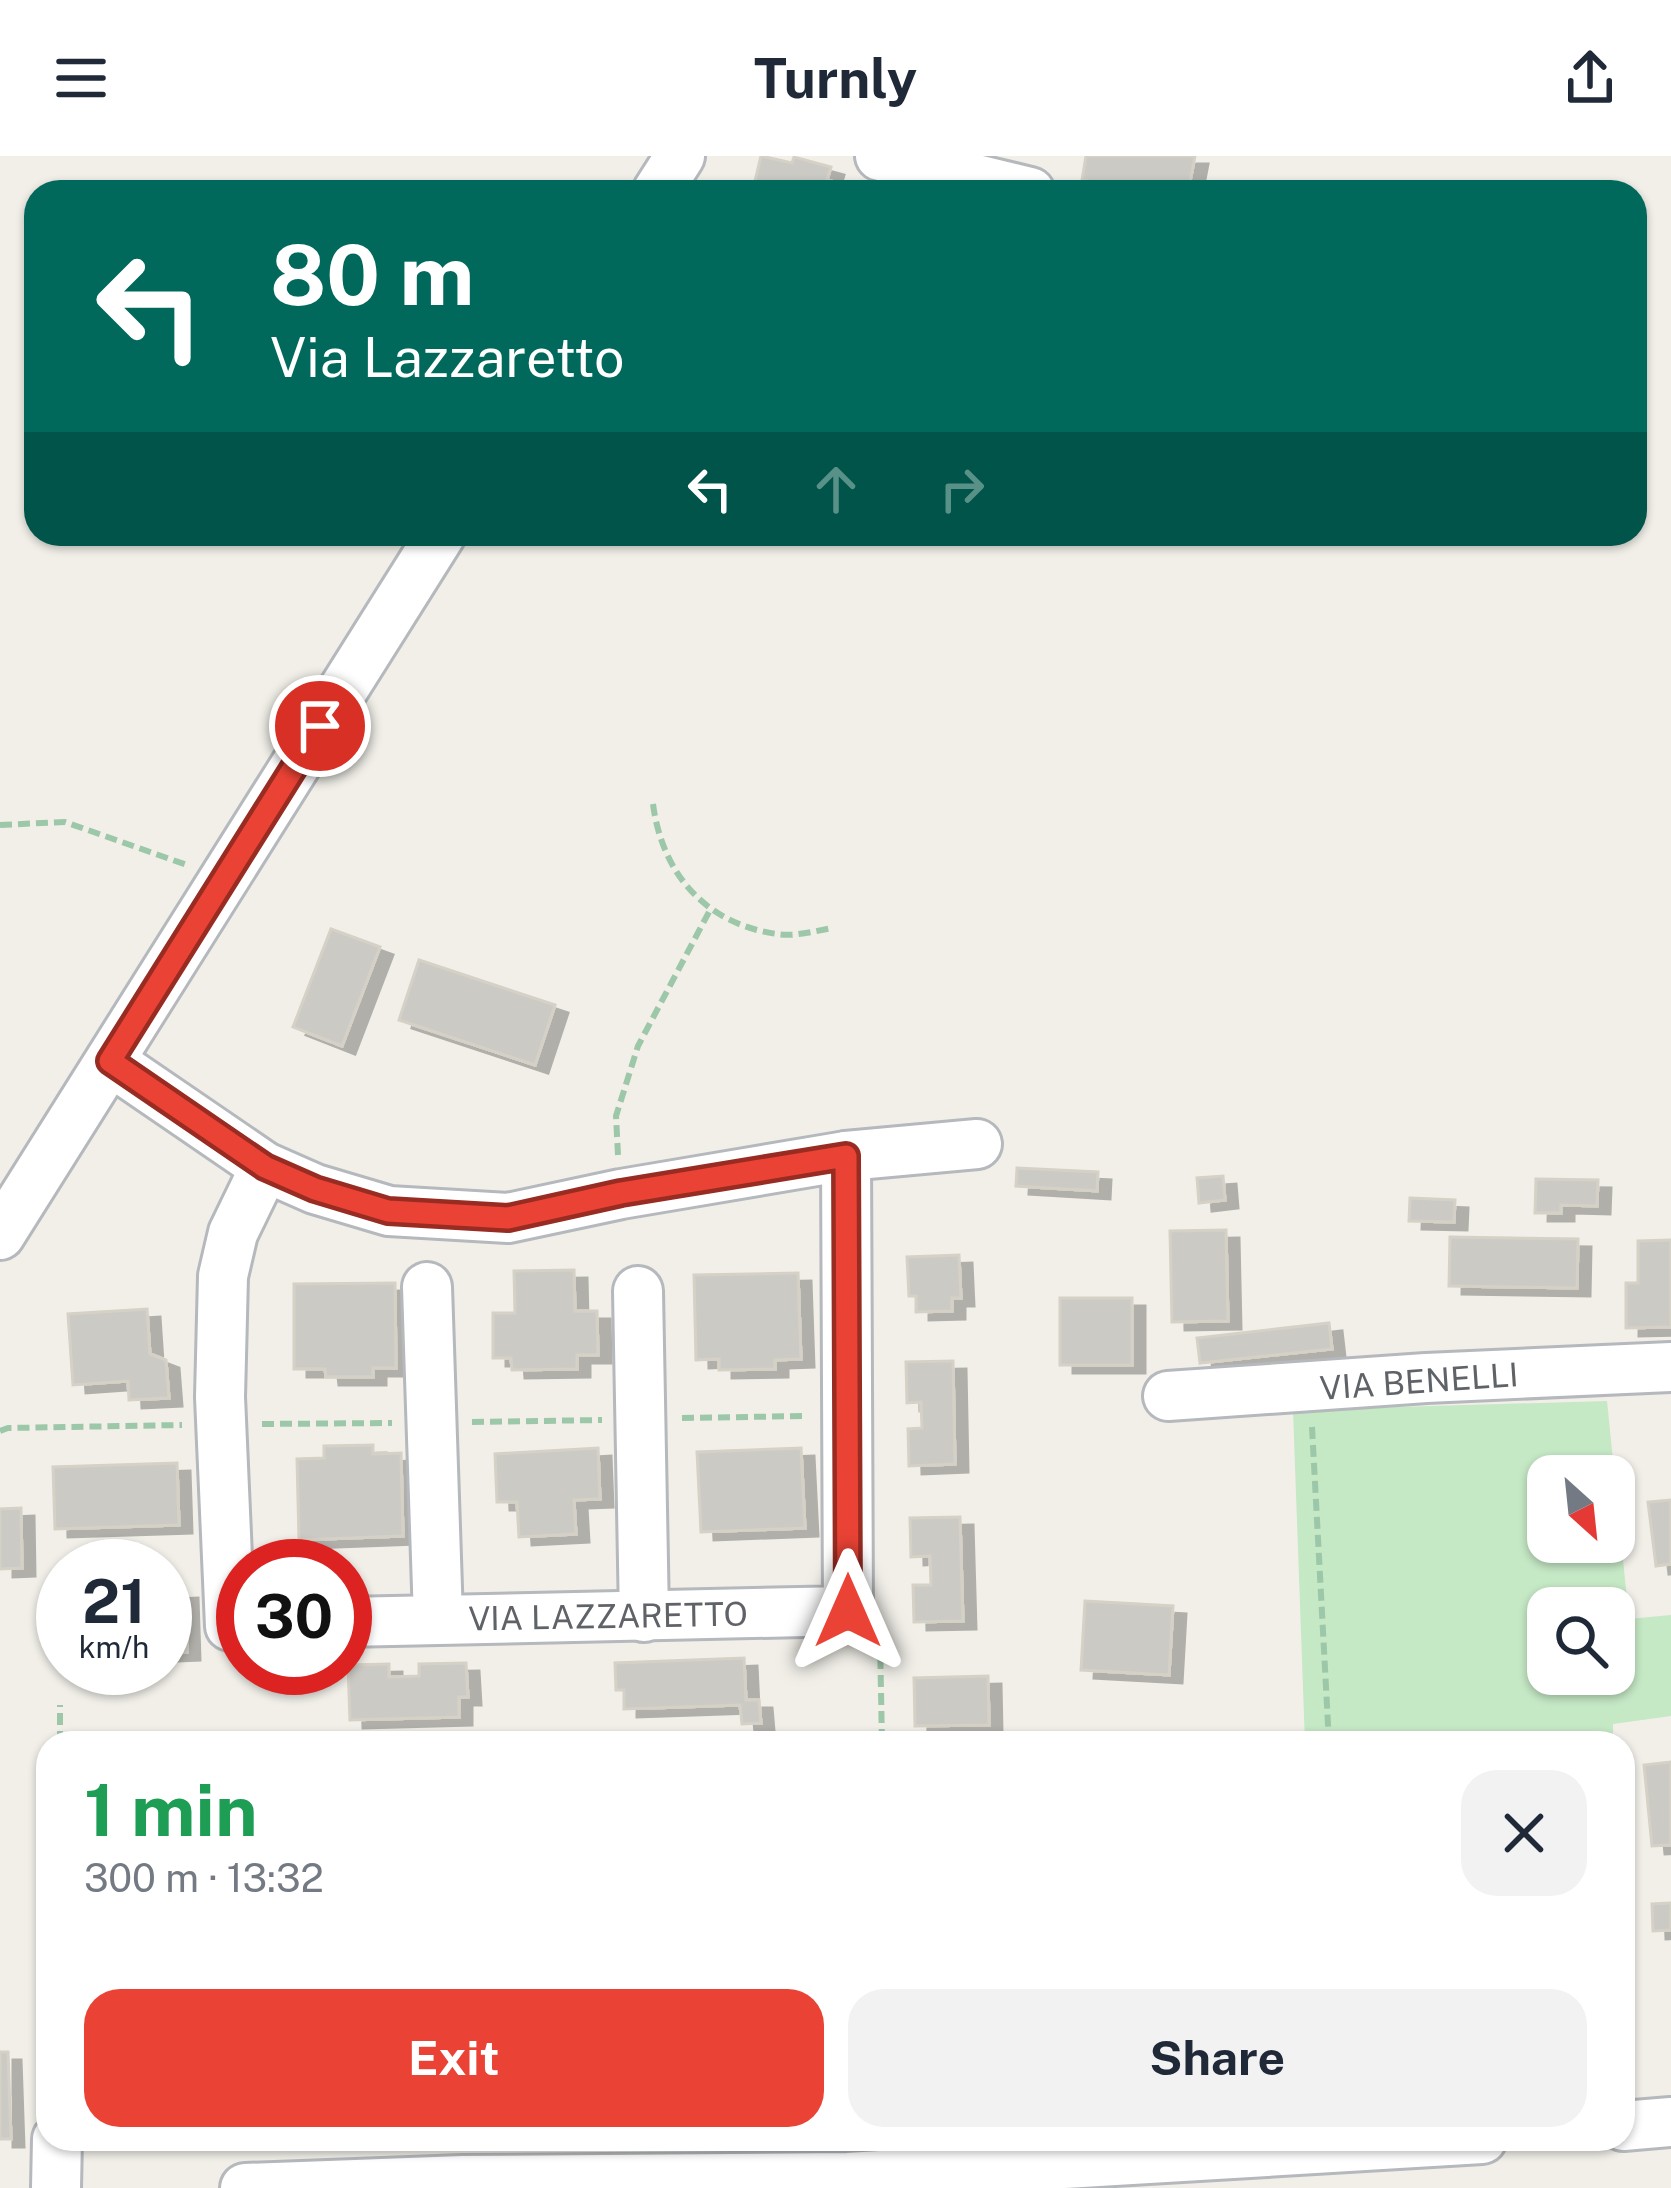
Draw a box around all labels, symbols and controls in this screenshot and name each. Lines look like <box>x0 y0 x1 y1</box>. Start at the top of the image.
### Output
icon: menu <box>48 45 114 111</box>
icon: share <box>1557 45 1623 111</box>
text: Turnly <box>754 47 917 110</box>
text: 80 m <box>270 225 474 324</box>
icon: left <box>72 228 228 384</box>
text: Via Lazzaretto <box>270 326 624 389</box>
icon: left <box>677 456 743 522</box>
icon: ahead <box>803 456 869 522</box>
icon: right <box>929 456 995 522</box>
pin <box>269 675 371 777</box>
icon: arrive <box>287 693 353 759</box>
street label: VIA BENELLI <box>1318 1355 1520 1407</box>
north arrow <box>1527 1455 1635 1563</box>
map controls <box>1527 1455 1635 1695</box>
speed limit sign: 30 <box>216 1539 372 1695</box>
position arrow <box>785 1548 911 1674</box>
text: 21 <box>82 1566 146 1637</box>
button: search <box>1527 1587 1635 1695</box>
street label: VIA LAZZARETTO <box>468 1595 748 1637</box>
text: km/h <box>79 1629 149 1665</box>
text: 1 min <box>84 1768 258 1852</box>
button: close <box>1461 1770 1587 1896</box>
text: 300 m · 13:32 <box>84 1855 324 1901</box>
button: Exit <box>84 1989 824 2127</box>
button: Share <box>848 1989 1587 2127</box>

